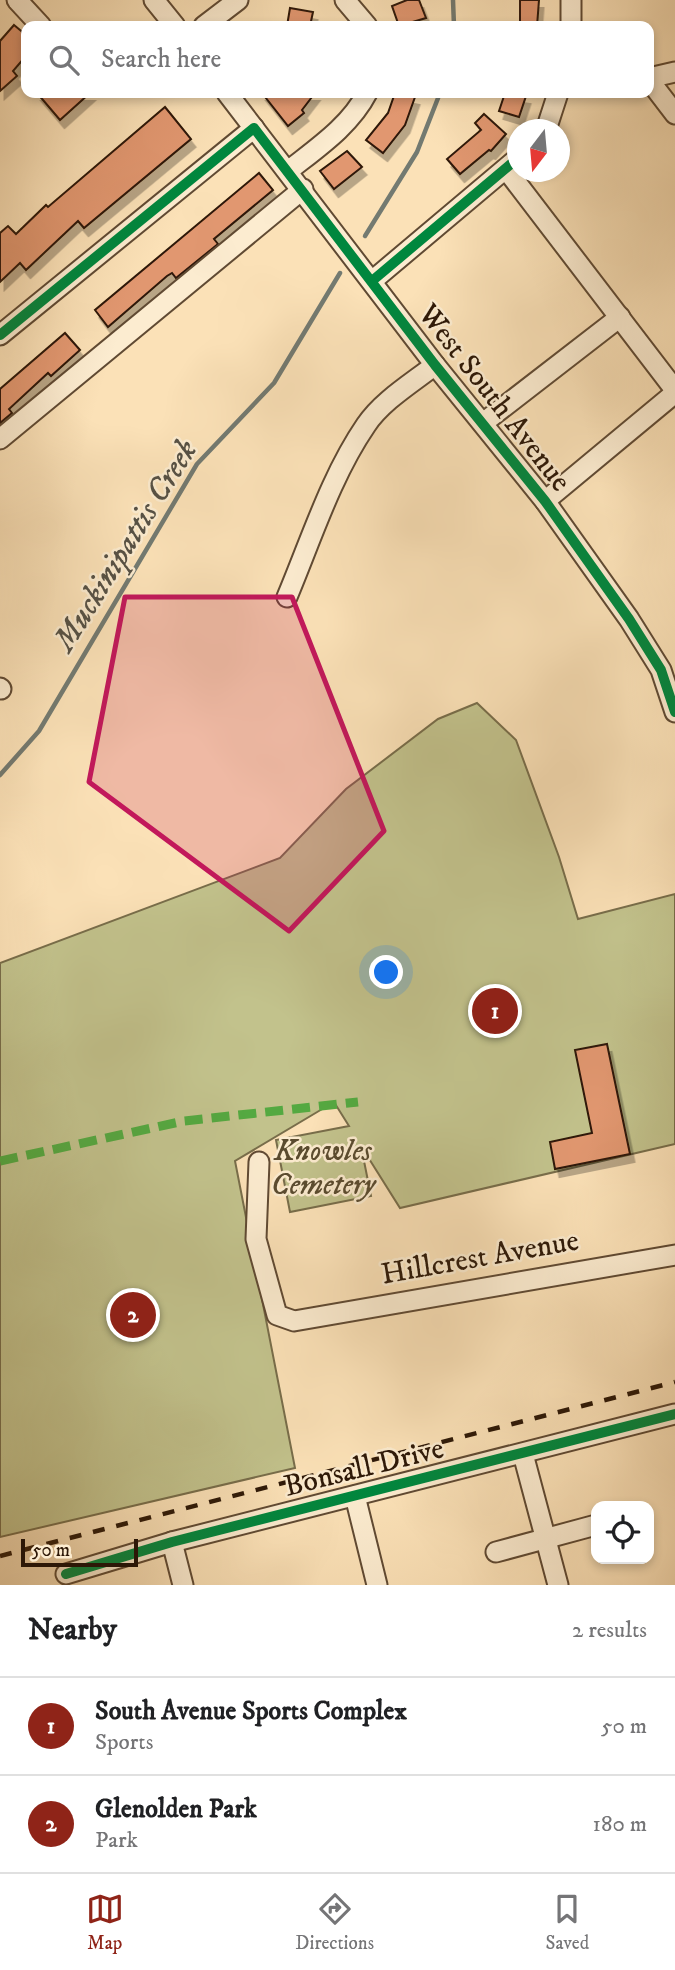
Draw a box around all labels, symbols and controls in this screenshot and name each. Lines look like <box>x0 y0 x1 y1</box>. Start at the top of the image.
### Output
search box <box>21 21 654 98</box>
icon: search <box>45 41 83 79</box>
text: Search here <box>101 43 221 76</box>
north arrow <box>507 119 570 182</box>
street label: West South Avenue <box>409 296 579 499</box>
water label: Muckinipattis Creek <box>44 432 207 661</box>
your location <box>369 955 403 989</box>
pin: 1 <box>472 985 518 1037</box>
park label: Knowles Cemetery <box>271 1133 378 1204</box>
street label: Hillcrest Avenue <box>378 1222 582 1294</box>
pin: 2 <box>110 1289 156 1341</box>
street label: Bonsall Drive <box>280 1430 448 1506</box>
map controls <box>591 1501 654 1564</box>
button: locate <box>591 1501 654 1564</box>
scale bar <box>21 1536 138 1568</box>
text: 50 m <box>32 1539 70 1562</box>
text: Nearby <box>28 1612 117 1649</box>
text: 2 results <box>572 1616 647 1645</box>
text: South Avenue Sports Complex <box>95 1695 407 1728</box>
text: 1 <box>47 1712 55 1741</box>
text: 50 m <box>601 1712 647 1741</box>
text: Sports <box>95 1728 153 1757</box>
text: Glenolden Park <box>95 1793 257 1826</box>
text: 2 <box>45 1810 57 1839</box>
text: 180 m <box>592 1810 647 1839</box>
text: Park <box>95 1826 138 1855</box>
tab: Map <box>86 1890 124 1955</box>
tab: Directions <box>295 1890 374 1955</box>
tab: Saved <box>546 1890 589 1955</box>

